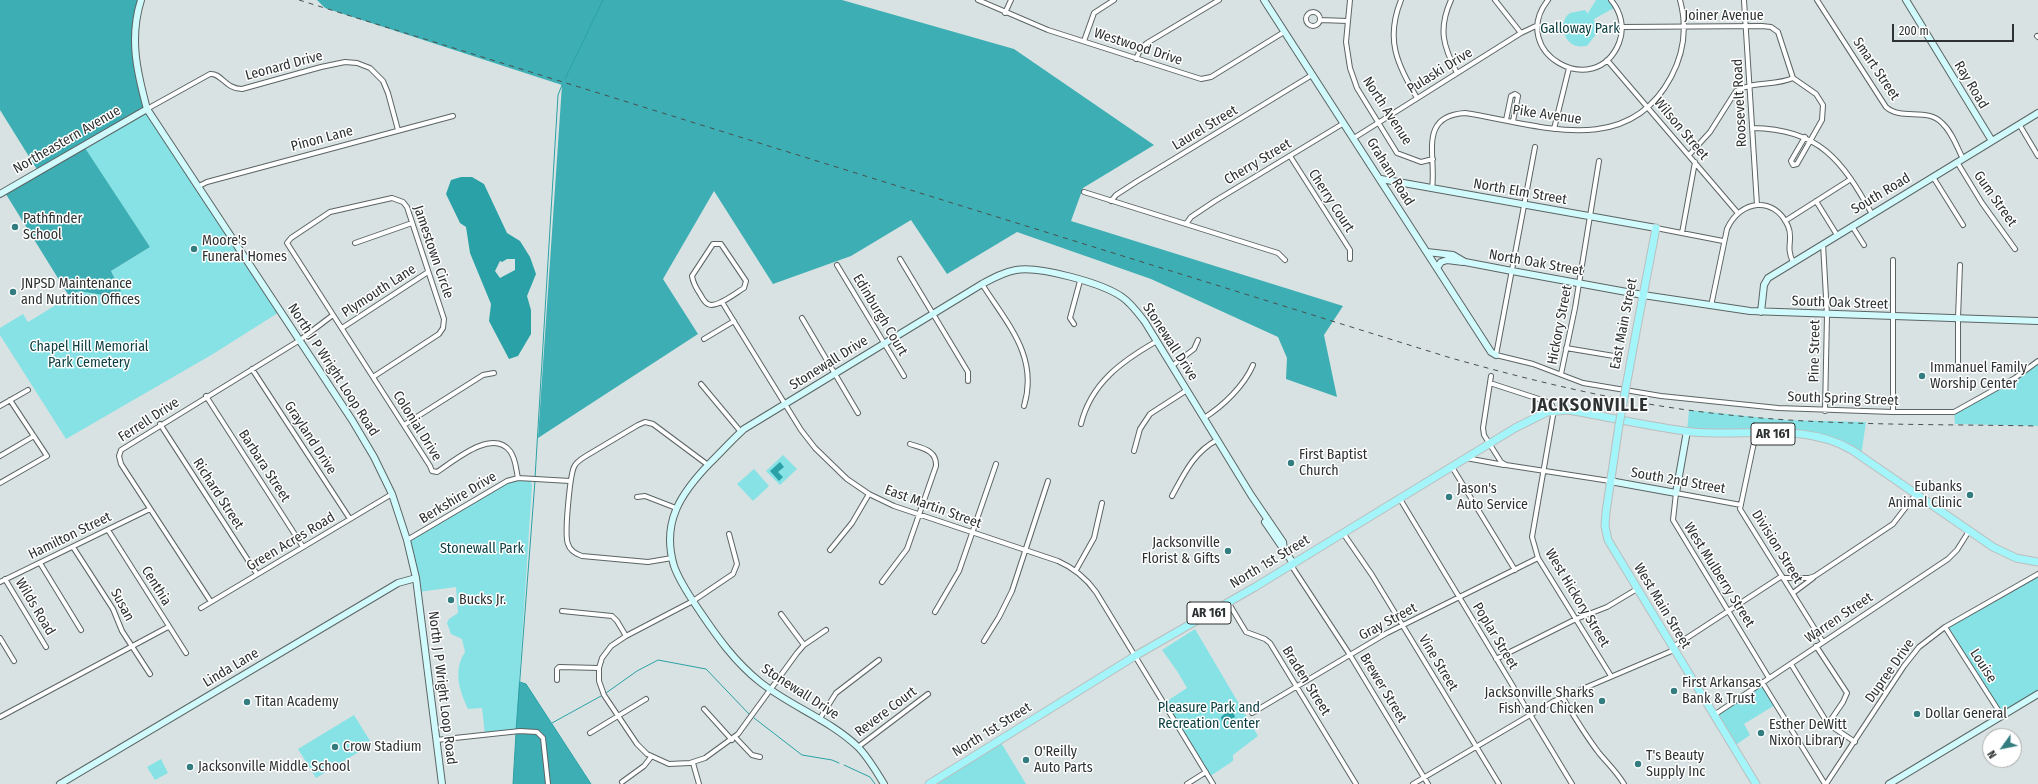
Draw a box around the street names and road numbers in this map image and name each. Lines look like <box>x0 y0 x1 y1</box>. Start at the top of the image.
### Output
street label: Joiner Avenue <box>1684 8 1764 24</box>
street label: Westwood Drive <box>1092 25 1184 69</box>
street label: Smart Street <box>1849 35 1903 103</box>
street label: Pulaski Drive <box>1404 44 1476 98</box>
street label: Leonard Drive <box>244 48 324 84</box>
street label: Roosevelt Road <box>1729 58 1751 148</box>
street label: Ray Road <box>1950 58 1992 112</box>
street label: North Avenue <box>1359 74 1415 148</box>
street label: Wilson Street <box>1650 94 1712 164</box>
street label: Northeastern Avenue <box>10 102 124 178</box>
street label: Laurel Street <box>1169 102 1241 154</box>
street label: Pike Avenue <box>1511 102 1583 128</box>
street label: Pinon Lane <box>289 123 355 155</box>
street label: Cherry Street <box>1222 135 1294 189</box>
street label: Graham Road <box>1363 135 1417 209</box>
street label: Cherry Court <box>1304 166 1358 236</box>
street label: Gum Street <box>1970 168 2020 230</box>
street label: South Road <box>1848 170 1914 218</box>
street label: North Elm Street <box>1472 176 1568 208</box>
street label: Jamestown Circle <box>409 203 457 301</box>
street label: North Oak Street <box>1487 246 1585 280</box>
street label: Plymouth Lane <box>339 261 419 321</box>
street label: Edinburgh Court <box>849 271 911 359</box>
street label: East Main Street <box>1607 277 1641 371</box>
street label: Hickory Street <box>1544 284 1576 366</box>
street label: South Oak Street <box>1791 293 1889 313</box>
street label: Stonewall Drive <box>1139 300 1201 384</box>
street label: North J P Wright Loop Road <box>284 301 382 439</box>
street label: Pine Street <box>1806 319 1824 383</box>
street label: Stonewall Drive <box>787 332 871 394</box>
street label: Colonial Drive <box>389 388 445 464</box>
street label: South Spring Street <box>1787 389 1899 409</box>
street label: Ferrell Drive <box>115 394 183 446</box>
street label: Grayland Drive <box>280 398 340 478</box>
road number: AR 161 <box>1751 423 1795 445</box>
street label: Barbara Street <box>234 427 294 505</box>
street label: Richard Street <box>189 455 247 533</box>
street label: South 2nd Street <box>1629 464 1727 498</box>
street label: Berkshire Drive <box>416 468 500 528</box>
street label: East Martin Street <box>882 482 984 532</box>
street label: Division Street <box>1748 507 1806 587</box>
street label: Hamilton Street <box>26 509 114 563</box>
street label: Green Acres Road <box>244 509 338 575</box>
street label: West Mulberry Street <box>1680 520 1758 630</box>
street label: North 1st Street <box>1227 532 1313 592</box>
street label: West Hickory Street <box>1541 546 1613 650</box>
street label: West Main Street <box>1630 560 1694 652</box>
street label: Centhia <box>137 563 175 609</box>
street label: Wilds Road <box>11 575 59 639</box>
street label: Susan <box>107 586 137 624</box>
street label: Warren Street <box>1802 589 1876 647</box>
street label: Gray Street <box>1356 600 1420 644</box>
street label: Poplar Street <box>1469 600 1521 672</box>
road number: AR 161 <box>1187 602 1231 624</box>
street label: North J P Wright Loop Road <box>424 610 460 766</box>
street label: Vine Street <box>1415 632 1461 694</box>
street label: Dupree Drive <box>1862 636 1918 706</box>
street label: Braden Street <box>1278 643 1334 719</box>
street label: Linda Lane <box>200 645 262 691</box>
street label: Louise <box>1966 646 2000 686</box>
street label: Brewer Street <box>1356 650 1410 726</box>
street label: Stonewall Drive <box>758 661 842 723</box>
street label: Revere Court <box>852 683 920 741</box>
street label: North 1st Street <box>950 699 1034 761</box>

